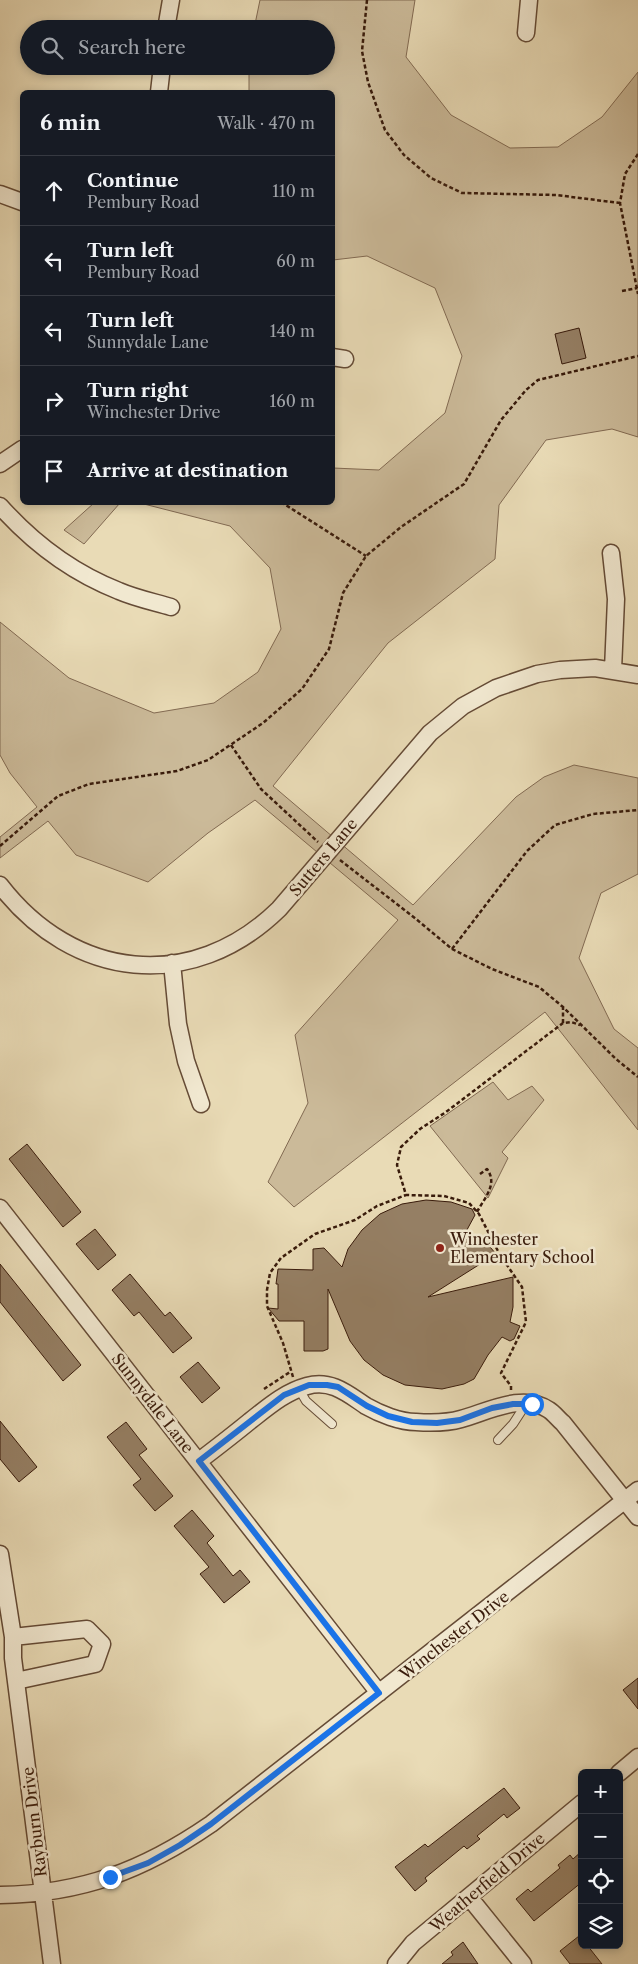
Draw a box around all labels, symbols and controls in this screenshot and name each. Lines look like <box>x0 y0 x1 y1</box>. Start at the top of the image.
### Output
search box <box>20 20 335 75</box>
icon: search <box>38 34 66 62</box>
text: Search here <box>78 36 186 59</box>
text: 6 min <box>40 110 101 135</box>
text: Walk · 470 m <box>217 113 315 133</box>
text: Continue <box>87 169 179 192</box>
icon: ahead <box>40 177 68 205</box>
text: 110 m <box>272 181 315 201</box>
text: Pembury Road <box>87 192 200 212</box>
text: Turn left <box>87 239 174 262</box>
icon: left <box>40 247 68 275</box>
text: 60 m <box>276 251 315 271</box>
text: Pembury Road <box>87 262 200 282</box>
text: Turn left <box>87 309 174 332</box>
icon: left <box>40 317 68 345</box>
text: 140 m <box>270 321 315 341</box>
text: Sunnydale Lane <box>87 332 209 352</box>
text: Turn right <box>87 379 188 402</box>
icon: right <box>40 387 68 415</box>
text: 160 m <box>270 391 315 411</box>
text: Winchester Drive <box>87 402 221 422</box>
icon: arrive <box>40 457 68 485</box>
text: Arrive at destination <box>87 459 288 482</box>
street label: Sutters Lane <box>285 814 361 900</box>
place label: Winchester Elementary School <box>449 1229 595 1267</box>
marker: Winchester Elementary School <box>434 1242 446 1254</box>
street label: Sunnydale Lane <box>108 1349 198 1457</box>
route start <box>521 1393 544 1416</box>
street label: Winchester Drive <box>394 1586 513 1685</box>
street label: Rayburn Drive <box>17 1766 51 1878</box>
map controls <box>578 1769 623 1949</box>
button: + <box>578 1769 623 1814</box>
button: − <box>578 1814 623 1859</box>
street label: Weatherfield Drive <box>425 1828 549 1937</box>
button: locate <box>578 1859 623 1904</box>
route end <box>99 1866 122 1889</box>
button: layers <box>578 1904 623 1949</box>

